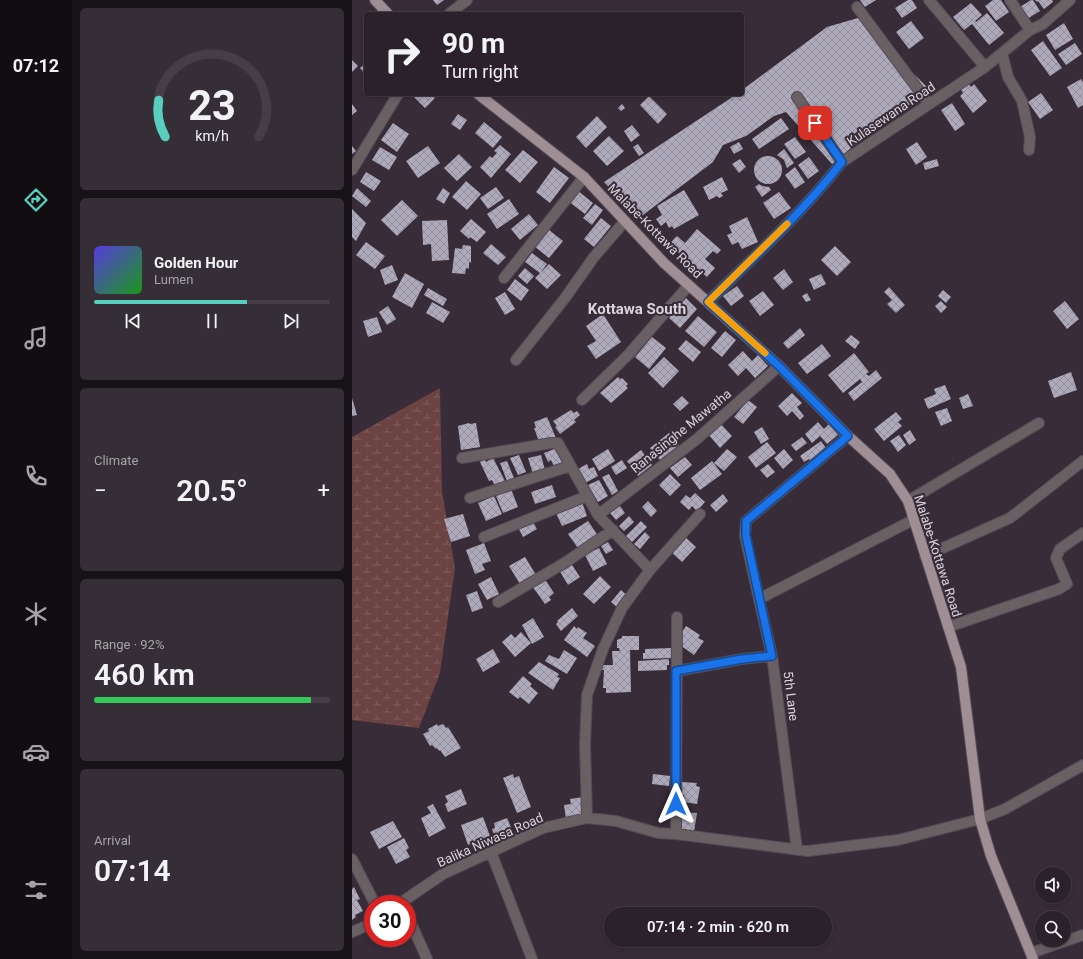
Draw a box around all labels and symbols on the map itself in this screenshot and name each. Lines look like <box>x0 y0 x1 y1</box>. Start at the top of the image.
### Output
street label: Kulasewana Road <box>844 79 938 149</box>
pin <box>798 106 832 140</box>
street label: Malabe-Kottawa Road <box>605 181 705 281</box>
district label: Kottawa South <box>588 300 686 318</box>
street label: Ranasinghe Mawatha <box>628 386 734 476</box>
street label: Malabe-Kottawa Road <box>911 493 965 619</box>
street label: 5th Lane <box>781 670 802 722</box>
position arrow <box>655 783 697 825</box>
street label: Balika Niwasa Road <box>435 810 545 870</box>
speed limit sign: 30 <box>364 895 416 947</box>

